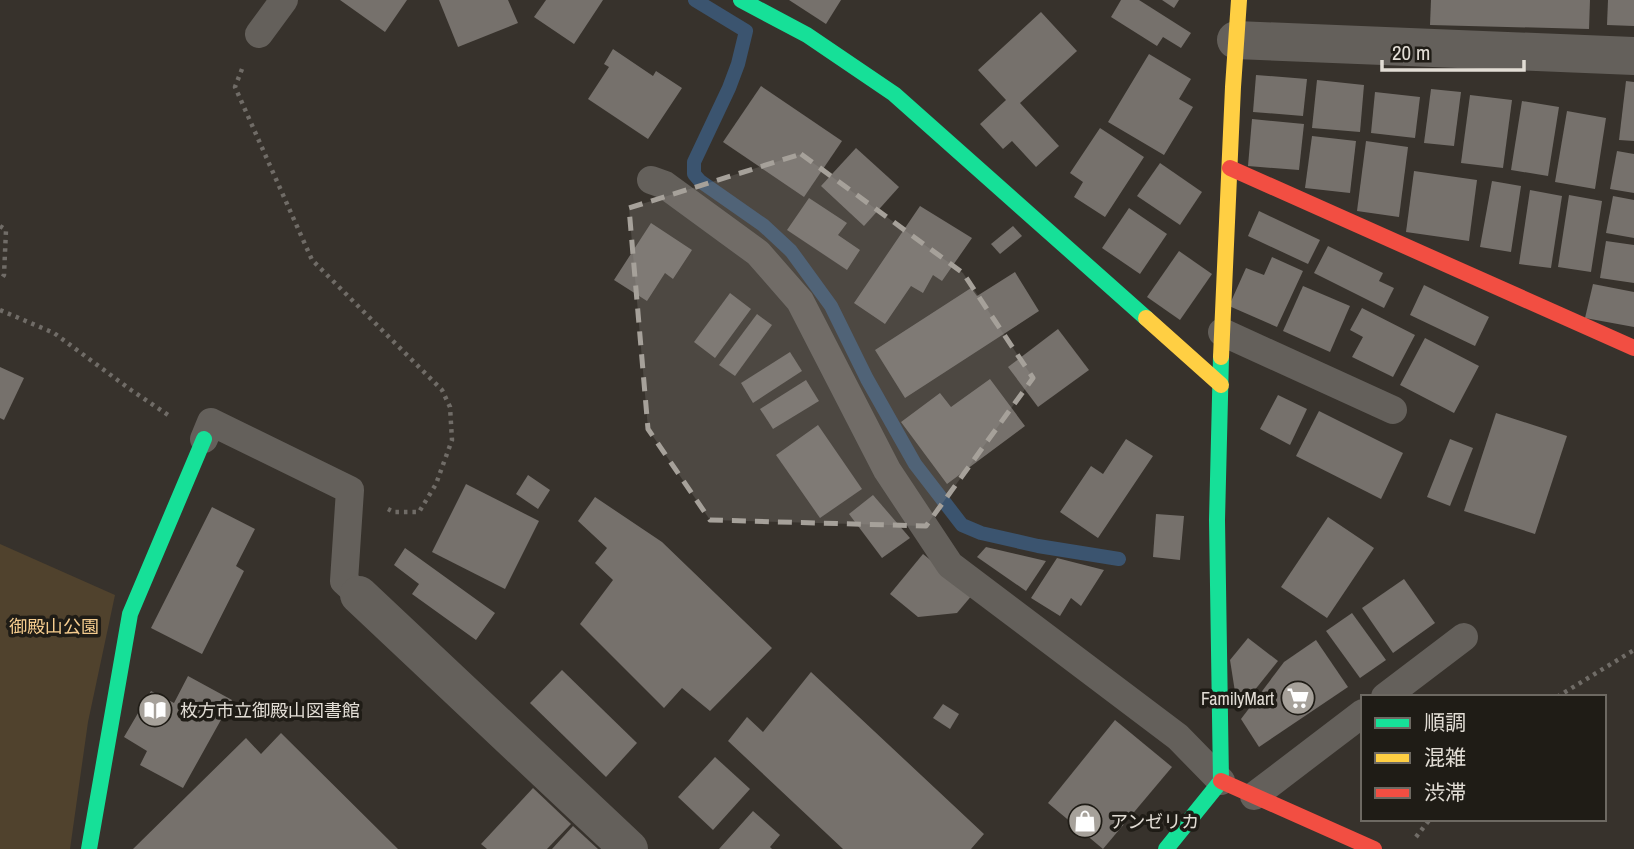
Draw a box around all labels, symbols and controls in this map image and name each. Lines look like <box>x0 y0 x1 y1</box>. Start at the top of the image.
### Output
scale bar <box>1382 28 1524 72</box>
text: 20 m <box>1392 38 1430 67</box>
park label: 御殿山公園 <box>9 614 99 639</box>
supermarket icon: FamilyMart <box>1279 679 1317 717</box>
place label: FamilyMart <box>1201 686 1274 711</box>
library icon: 枚方市立御殿山図書館 <box>136 691 174 729</box>
legend <box>1361 695 1606 821</box>
place label: 枚方市立御殿山図書館 <box>180 698 360 723</box>
text: 順調 <box>1424 708 1466 737</box>
text: 混雑 <box>1424 743 1466 772</box>
text: 渋滞 <box>1424 778 1466 807</box>
shop icon: アンゼリカ <box>1066 802 1104 840</box>
place label: アンゼリカ <box>1110 809 1199 834</box>

